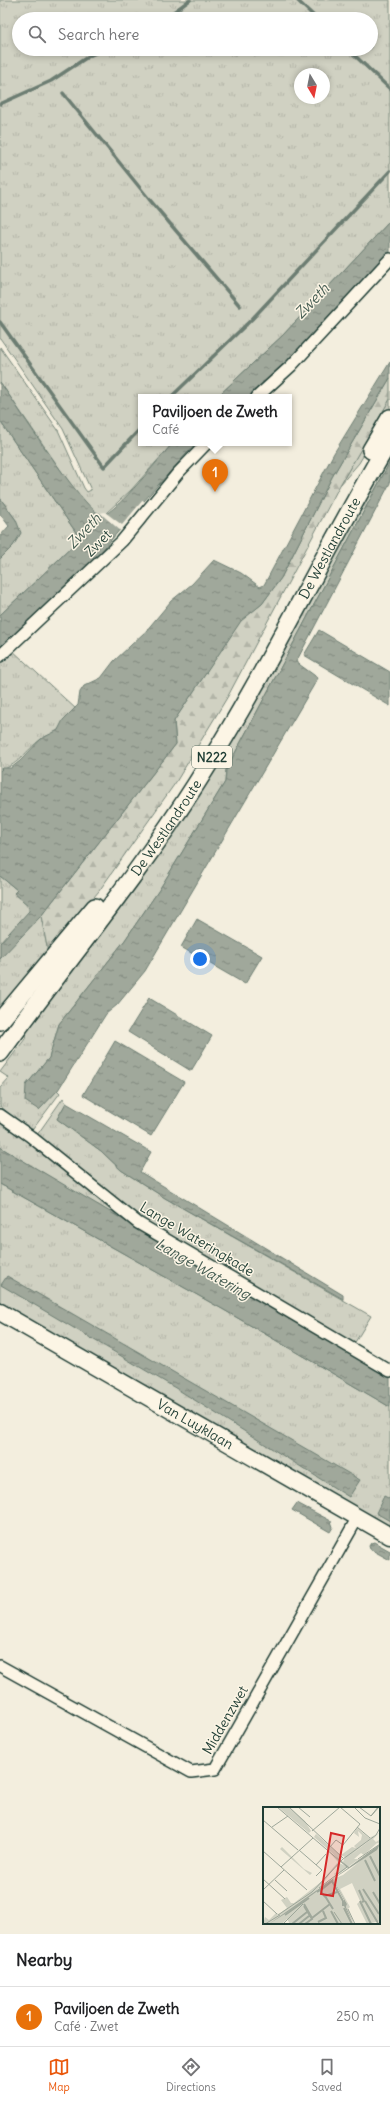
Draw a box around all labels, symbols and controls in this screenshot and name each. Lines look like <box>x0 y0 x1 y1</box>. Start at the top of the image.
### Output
search box <box>12 12 378 56</box>
icon: search <box>26 23 48 45</box>
text: Search here <box>58 25 139 44</box>
north arrow <box>294 68 330 104</box>
water label: Zweth <box>290 279 333 322</box>
popup <box>138 394 292 446</box>
text: Paviljoen de Zweth <box>152 402 278 421</box>
text: Café <box>152 421 179 438</box>
pin: 1 <box>202 459 228 492</box>
street label: De Westlandroute <box>295 494 364 602</box>
water label: Zweth <box>63 510 105 552</box>
street label: Zwet <box>81 526 115 560</box>
road number: N222 <box>192 746 232 768</box>
street label: De Westlandroute <box>127 776 206 879</box>
your location <box>190 949 210 969</box>
street label: Lange Wateringkade <box>137 1198 257 1280</box>
water label: Lange Watering <box>152 1235 254 1303</box>
street label: Van Luyklaan <box>154 1395 237 1453</box>
street label: Middenzwet <box>198 1682 252 1758</box>
inset map <box>263 1807 380 1924</box>
text: Nearby <box>16 1949 72 1971</box>
text: Paviljoen de Zweth <box>54 1999 179 2018</box>
text: 1 <box>26 2008 32 2025</box>
text: 250 m <box>336 2008 374 2025</box>
text: Café · Zwet <box>54 2018 118 2035</box>
tab: Map <box>48 2056 70 2094</box>
tab: Directions <box>166 2056 216 2094</box>
tab: Saved <box>312 2056 342 2094</box>

